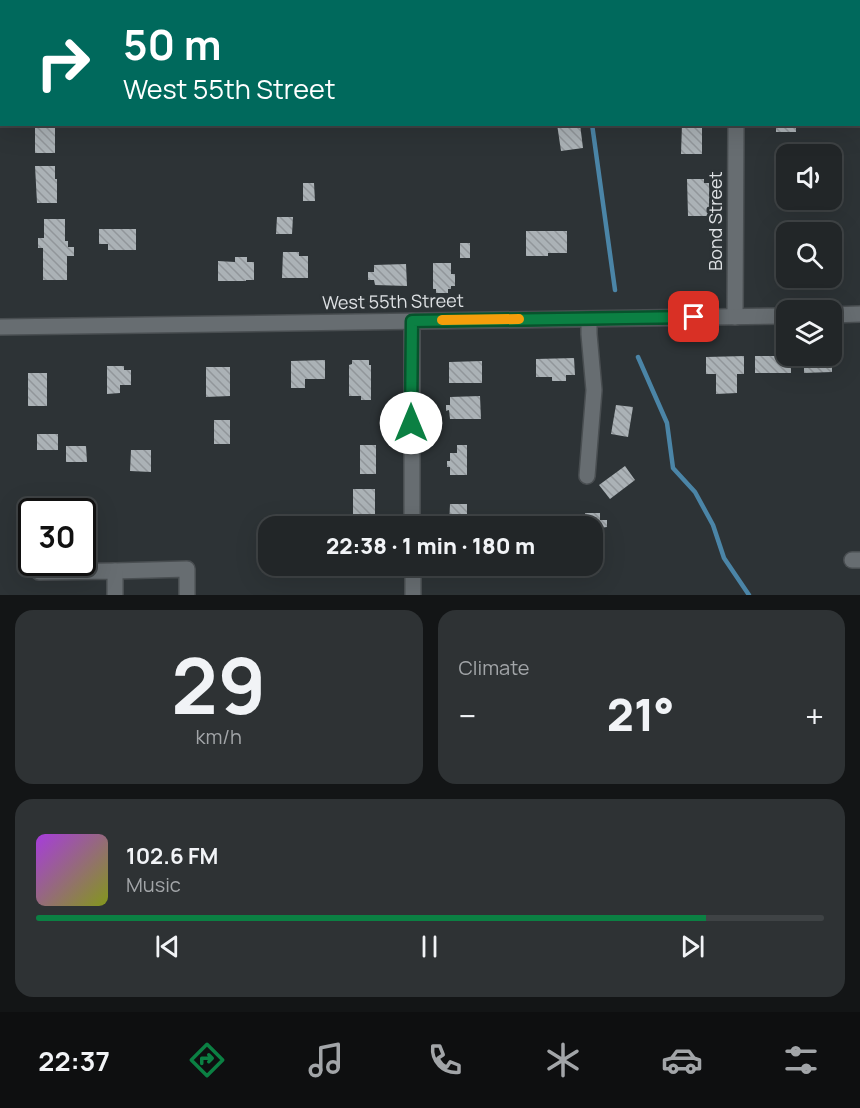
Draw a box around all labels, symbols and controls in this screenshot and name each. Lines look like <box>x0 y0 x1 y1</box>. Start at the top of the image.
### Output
text: 50 m <box>123 15 221 73</box>
icon: right <box>24 24 102 102</box>
text: West 55th Street <box>123 70 336 107</box>
map controls <box>776 144 842 366</box>
button: sound <box>776 144 842 210</box>
street label: Bond Street <box>703 171 727 271</box>
button: search <box>776 222 842 288</box>
street label: West 55th Street <box>322 288 464 314</box>
pin <box>668 291 719 342</box>
icon: arrive <box>677 300 710 333</box>
button: layers <box>776 300 842 366</box>
position arrow <box>379 391 443 455</box>
speed limit sign: 30 <box>18 498 96 576</box>
text: 22:38 · 1 min · 180 m <box>326 531 535 561</box>
text: 29 <box>171 631 266 737</box>
text: Climate <box>459 654 530 681</box>
text: 21° <box>607 683 675 745</box>
text: − <box>459 693 476 738</box>
text: + <box>805 693 824 738</box>
text: km/h <box>195 723 242 750</box>
text: 102.6 FM <box>126 841 218 871</box>
text: Music <box>126 871 181 898</box>
icon: previous <box>151 930 184 963</box>
icon: pause <box>413 930 446 963</box>
icon: next <box>676 930 709 963</box>
icon: directions <box>186 1039 228 1081</box>
icon: music <box>305 1039 347 1081</box>
icon: phone <box>424 1039 466 1081</box>
icon: climate <box>542 1039 584 1081</box>
icon: car <box>661 1039 703 1081</box>
icon: filters <box>780 1039 822 1081</box>
text: 22:37 <box>38 1042 110 1079</box>

